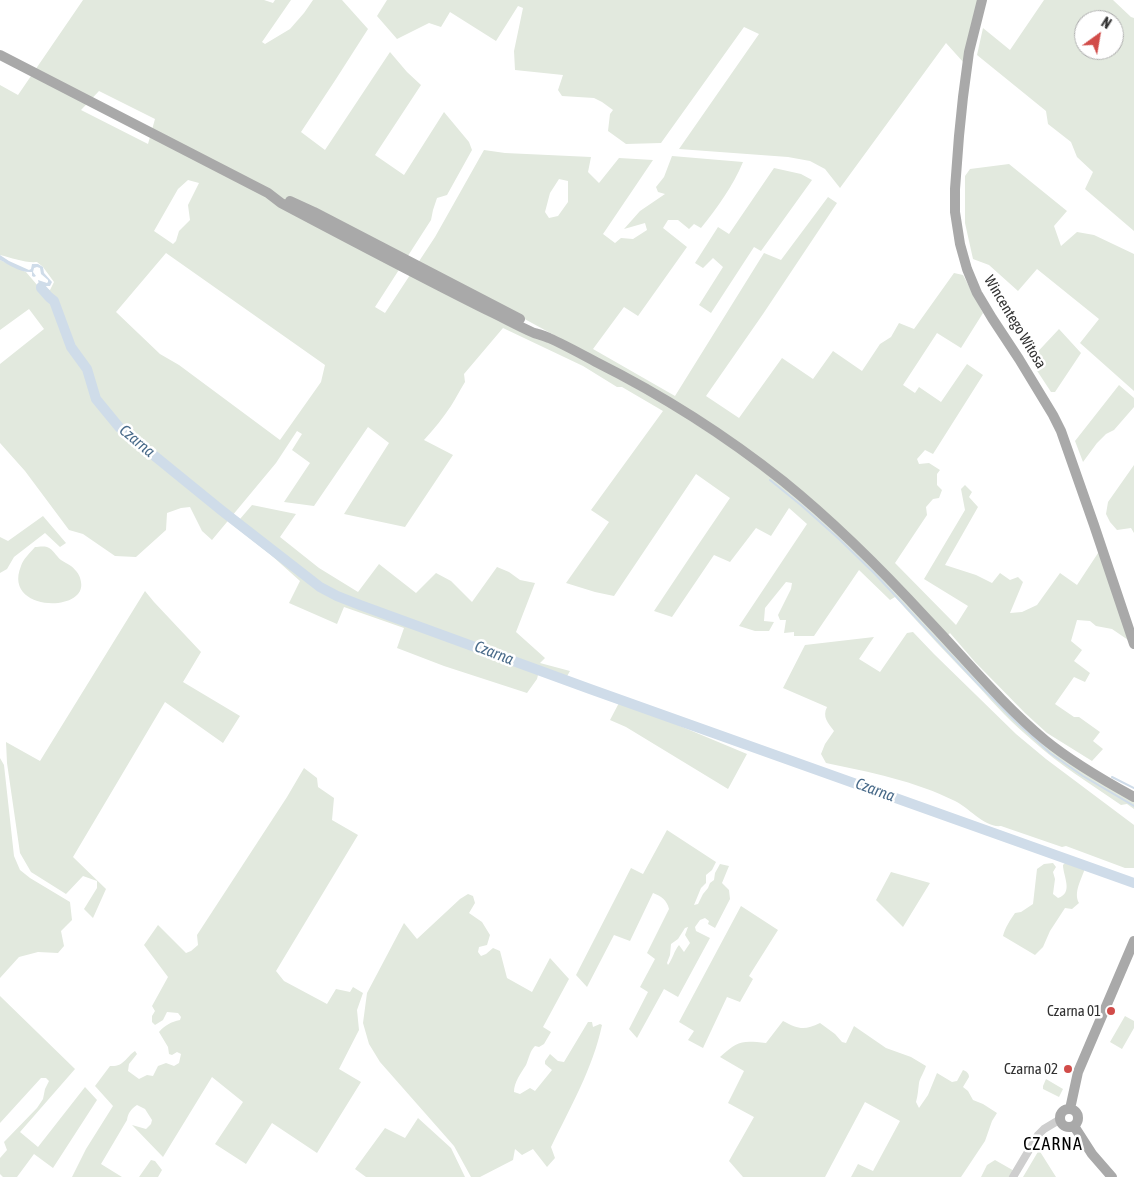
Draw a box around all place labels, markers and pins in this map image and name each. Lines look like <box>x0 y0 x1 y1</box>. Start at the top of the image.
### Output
place label: Czarna 01 <box>1047 1002 1101 1020</box>
marker: Czarna 01 <box>1105 1005 1117 1017</box>
place label: Czarna 02 <box>1004 1060 1058 1078</box>
marker: Czarna 02 <box>1062 1063 1074 1075</box>

